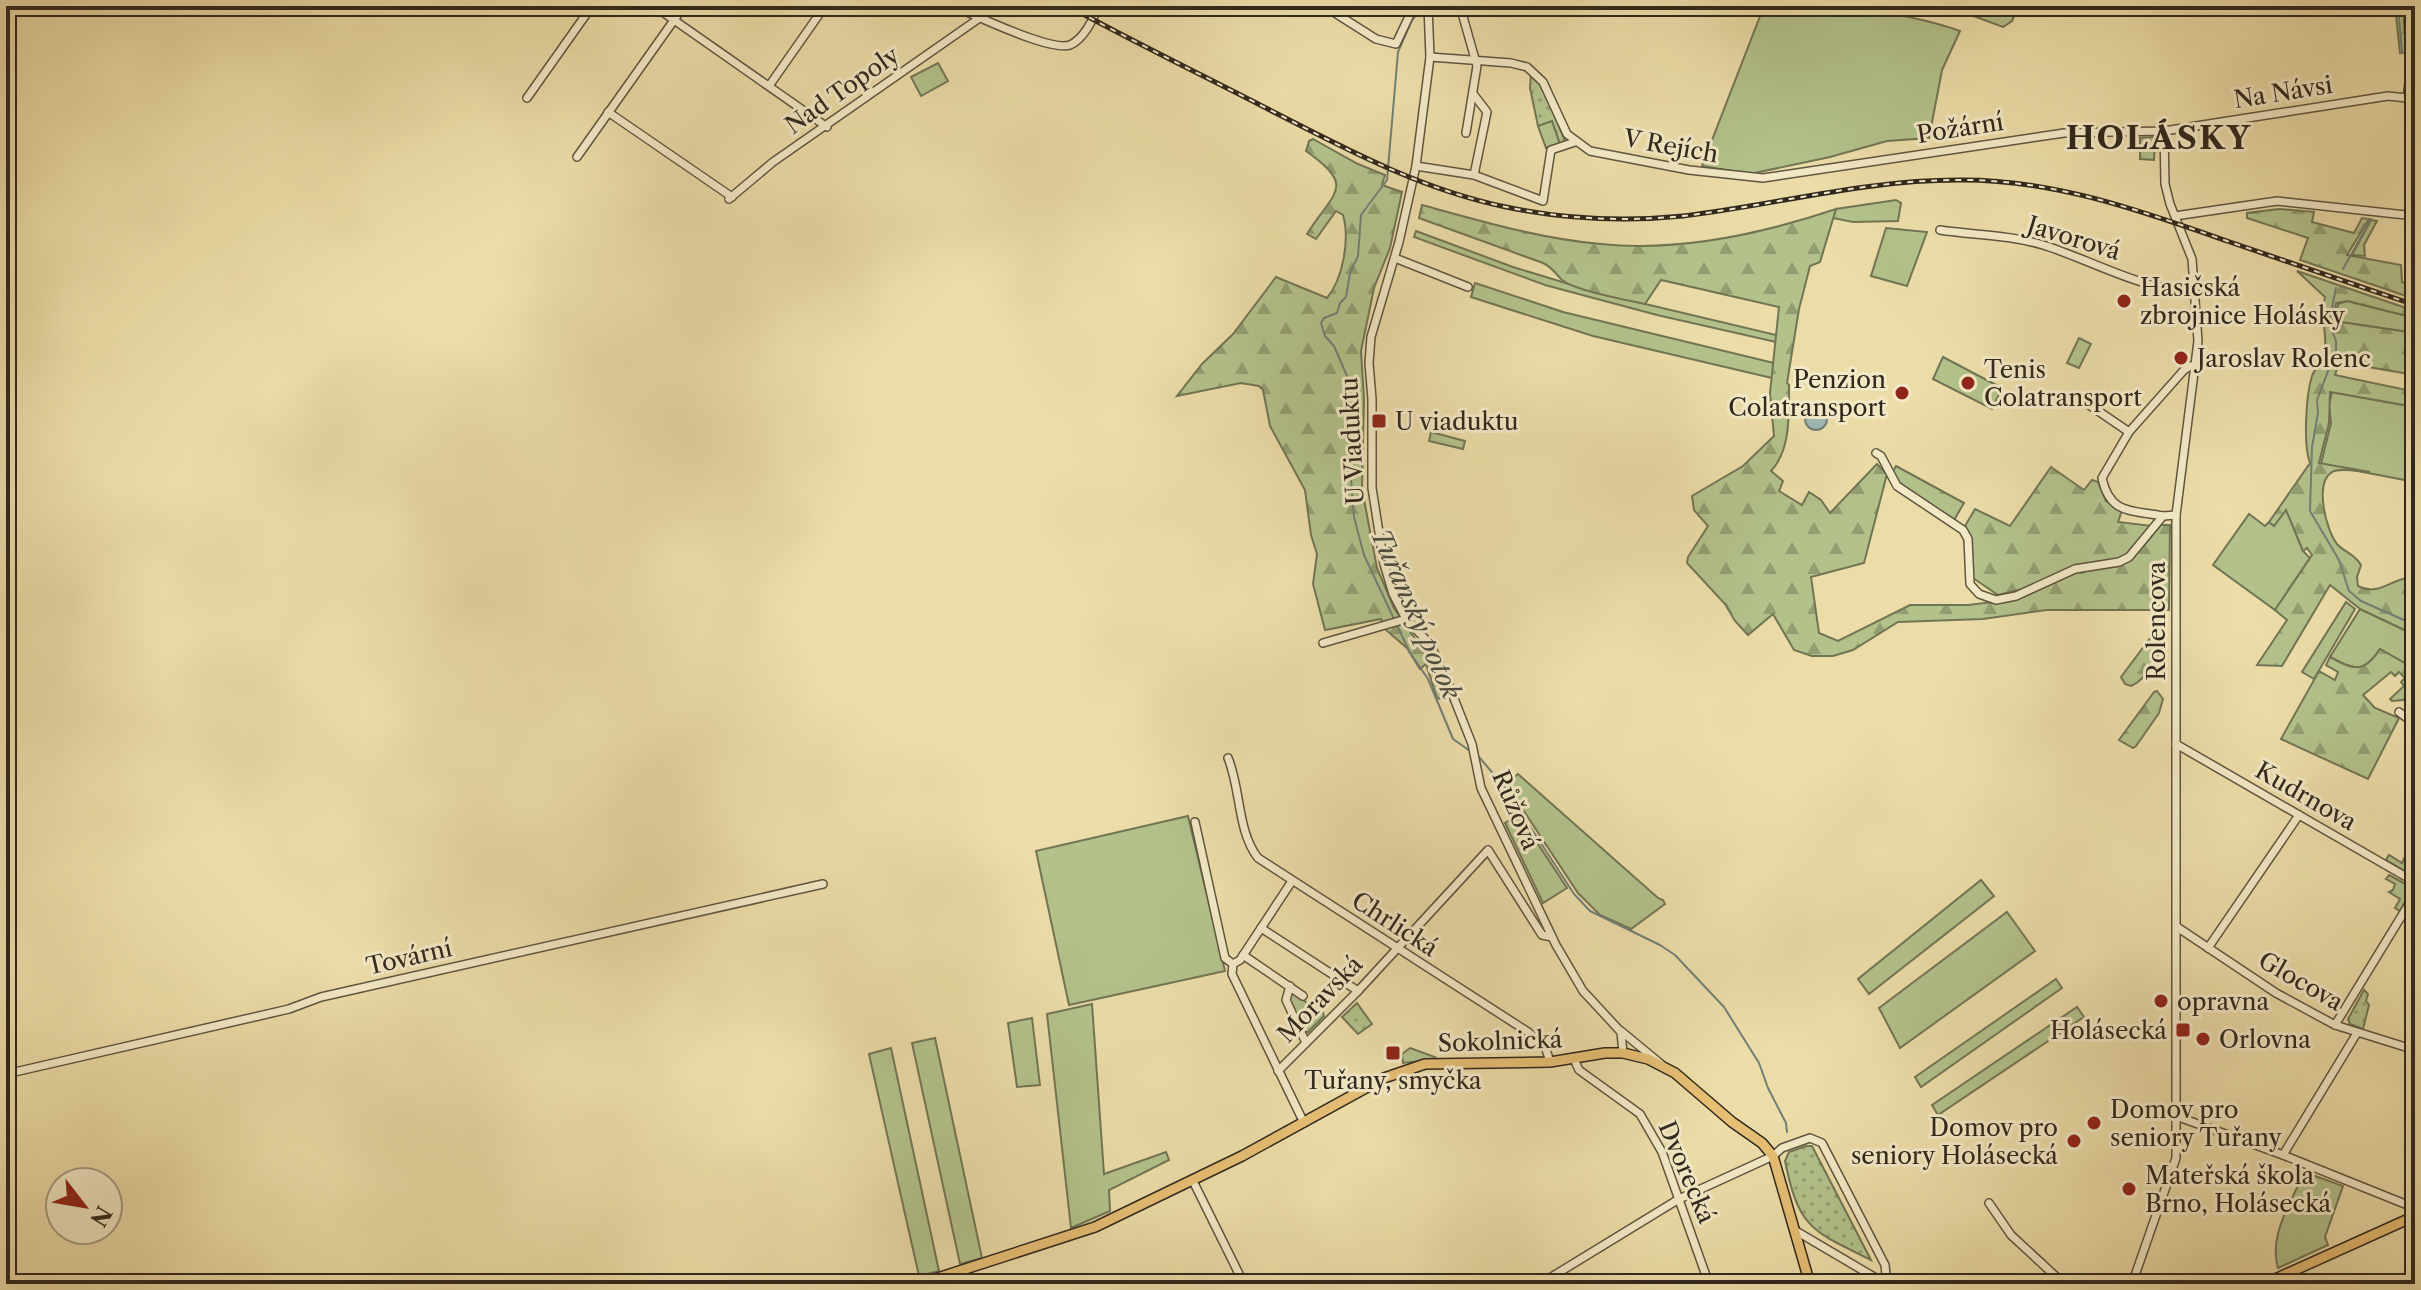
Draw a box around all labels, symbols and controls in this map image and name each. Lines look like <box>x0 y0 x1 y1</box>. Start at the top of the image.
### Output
street label: Nad Topoly <box>779 40 905 140</box>
street label: Na Návsi <box>2232 70 2334 114</box>
street label: Požární <box>1915 107 2005 149</box>
district label: HOLÁSKY <box>2066 118 2252 157</box>
street label: V Rejích <box>1621 123 1720 169</box>
street label: Javorová <box>2020 209 2124 266</box>
place label: Hasičská zbrojnice Holásky <box>2140 273 2345 330</box>
marker: Hasičská zbrojnice Holásky <box>2115 292 2133 310</box>
place label: Jaroslav Rolenc <box>2193 344 2371 373</box>
marker: Jaroslav Rolenc <box>2172 349 2190 367</box>
place label: Tenis Colatransport <box>1984 355 2142 412</box>
place label: Penzion Colatransport <box>1728 365 1887 422</box>
marker: Tenis Colatransport <box>1959 374 1977 392</box>
street label: U Viaduktu <box>1334 376 1370 506</box>
marker: Penzion Colatransport <box>1893 384 1911 402</box>
place label: U viaduktu <box>1395 407 1519 436</box>
marker: U viaduktu <box>1370 412 1388 430</box>
water label: Tuřanský potok <box>1364 524 1468 705</box>
street label: Rolencova <box>2142 561 2171 681</box>
street label: Kudrnova <box>2250 755 2362 837</box>
street label: Růžová <box>1486 766 1546 854</box>
street label: Chrlická <box>1347 886 1444 963</box>
street label: Tovární <box>363 933 455 981</box>
street label: Glocova <box>2254 945 2349 1017</box>
street label: Moravská <box>1272 949 1369 1048</box>
place label: opravna <box>2177 987 2270 1016</box>
marker: opravna <box>2152 992 2170 1010</box>
place label: Holásecká <box>2050 1016 2167 1045</box>
marker: Holásecká <box>2174 1021 2192 1039</box>
street label: Sokolnická <box>1437 1024 1563 1058</box>
place label: Orlovna <box>2219 1025 2311 1054</box>
marker: Orlovna <box>2194 1030 2212 1048</box>
marker: Tuřany, smyčka <box>1384 1044 1402 1062</box>
place label: Tuřany, smyčka <box>1304 1066 1482 1095</box>
place label: Domov pro seniory Tuřany <box>2110 1095 2282 1152</box>
place label: Domov pro seniory Holásecká <box>1851 1113 2058 1170</box>
marker: Domov pro seniory Tuřany <box>2085 1114 2103 1132</box>
street label: Dvorecká <box>1652 1116 1722 1228</box>
marker: Domov pro seniory Holásecká <box>2065 1132 2083 1150</box>
place label: Mateřská škola Brno, Holásecká <box>2145 1161 2332 1218</box>
north arrow <box>44 1166 124 1246</box>
marker: Mateřská škola Brno, Holásecká <box>2120 1180 2138 1198</box>
text: N <box>84 1201 117 1231</box>

